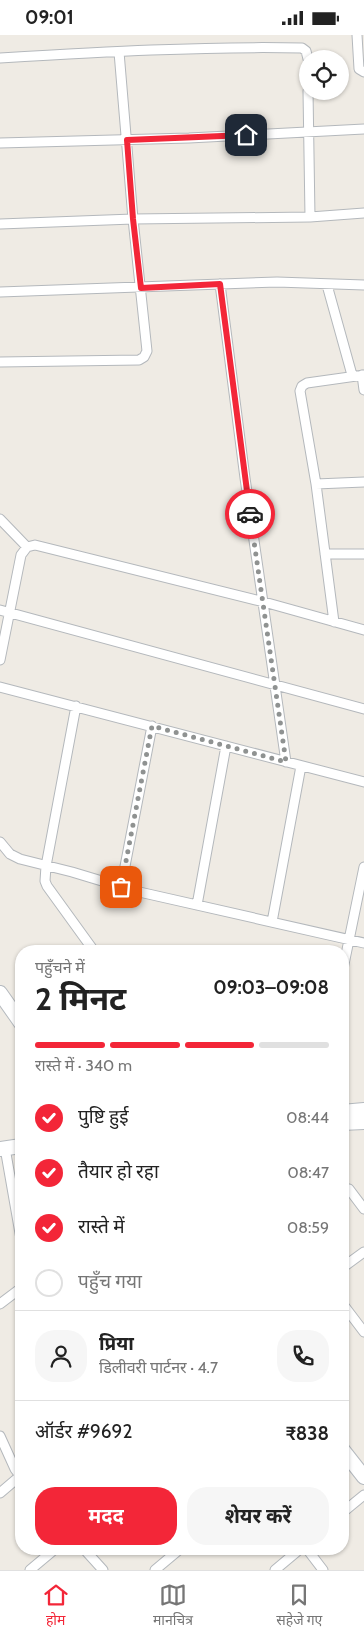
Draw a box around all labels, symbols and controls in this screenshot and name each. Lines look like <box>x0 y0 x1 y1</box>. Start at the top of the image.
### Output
text: 09:01 <box>25 6 74 29</box>
map controls <box>299 50 349 100</box>
button: locate <box>299 50 349 100</box>
pin <box>225 114 267 156</box>
icon: home <box>232 121 260 149</box>
courier <box>225 489 275 539</box>
icon: car <box>236 500 264 528</box>
pin <box>100 866 142 908</box>
icon: bag <box>107 873 135 901</box>
text: पहुँचने में <box>35 958 85 977</box>
text: 09:03–09:08 <box>213 976 329 999</box>
text: 2 मिनट <box>35 979 126 1018</box>
text: रास्ते में · 340 m <box>35 1056 132 1075</box>
icon: check <box>35 1104 63 1132</box>
text: पुष्टि हुई <box>78 1105 129 1128</box>
text: 08:44 <box>286 1108 329 1127</box>
icon: check <box>35 1159 63 1187</box>
text: तैयार हो रहा <box>78 1160 159 1183</box>
text: 08:47 <box>288 1163 329 1182</box>
icon: check <box>35 1214 63 1242</box>
text: रास्ते में <box>78 1215 125 1238</box>
text: 08:59 <box>287 1218 329 1237</box>
text: पहुँच गया <box>78 1270 142 1293</box>
button: person <box>35 1330 87 1382</box>
button: phone <box>277 1330 329 1382</box>
text: प्रिया <box>99 1332 134 1355</box>
text: डिलीवरी पार्टनर · 4.7 <box>99 1358 218 1377</box>
text: ऑर्डर #9692 <box>35 1420 132 1443</box>
text: ₹838 <box>285 1422 329 1445</box>
button: मदद <box>35 1487 177 1545</box>
button: शेयर करें <box>187 1487 329 1545</box>
tab: होम <box>42 1581 70 1631</box>
tab: मानचित्र <box>153 1581 193 1631</box>
tab: सहेजे गए <box>276 1581 322 1631</box>

